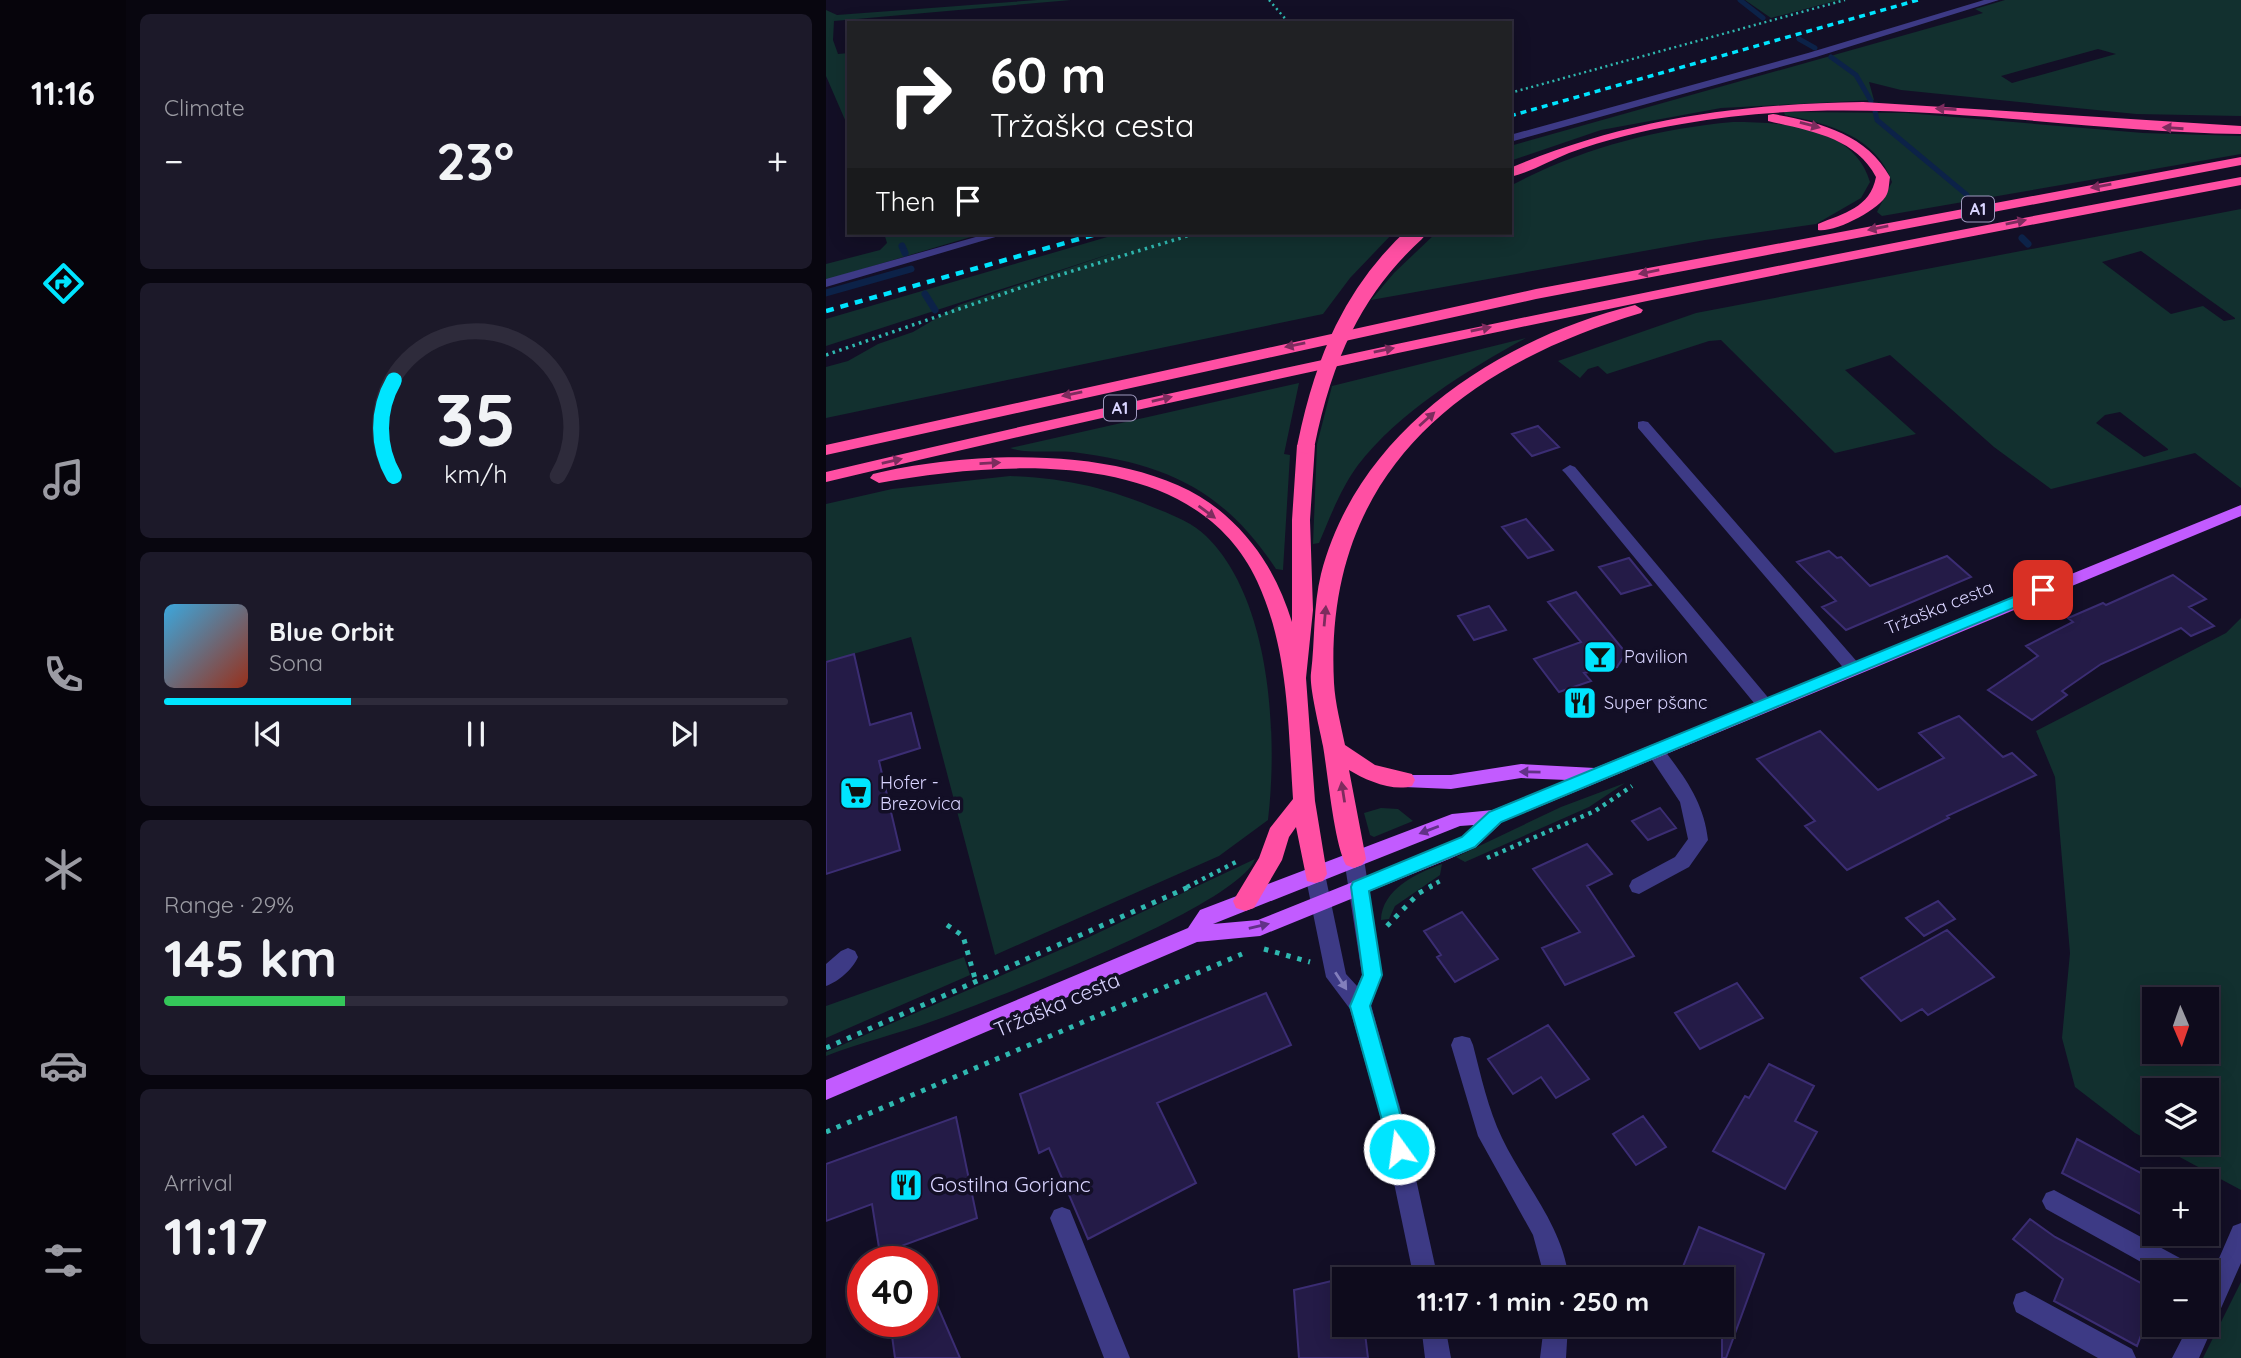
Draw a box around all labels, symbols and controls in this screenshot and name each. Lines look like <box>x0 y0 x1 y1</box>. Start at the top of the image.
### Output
text: 60 m <box>990 44 1106 105</box>
icon: right <box>875 49 966 140</box>
text: 11:16 <box>31 73 95 113</box>
text: Climate <box>164 93 245 122</box>
one-way arrow <box>1935 104 1957 115</box>
text: Tržaška cesta <box>990 105 1194 145</box>
one-way arrow <box>1799 120 1821 131</box>
one-way arrow <box>2162 123 2184 134</box>
text: 23° <box>436 128 514 193</box>
text: − <box>164 137 184 185</box>
text: + <box>767 137 788 185</box>
one-way arrow <box>2090 181 2112 192</box>
icon: arrive <box>949 182 987 220</box>
text: Then <box>875 185 935 218</box>
road number: A1 <box>1962 196 1994 222</box>
one-way arrow <box>2005 216 2027 227</box>
one-way arrow <box>1867 222 1889 233</box>
icon: directions <box>39 259 88 308</box>
one-way arrow <box>1638 267 1660 278</box>
one-way arrow <box>1470 324 1492 335</box>
one-way arrow <box>1284 340 1306 351</box>
one-way arrow <box>1373 344 1395 355</box>
text: 35 <box>435 374 517 465</box>
one-way arrow <box>1061 388 1083 399</box>
one-way arrow <box>1151 393 1173 404</box>
road number: A1 <box>1104 396 1136 420</box>
one-way arrow <box>1418 411 1436 427</box>
icon: music <box>39 455 88 504</box>
one-way arrow <box>881 455 903 466</box>
one-way arrow <box>979 457 1001 468</box>
text: km/h <box>444 458 508 489</box>
one-way arrow <box>1198 505 1216 519</box>
pin <box>2013 560 2073 620</box>
icon: arrive <box>2024 571 2062 609</box>
street label: Tržaška cesta <box>1881 575 1996 640</box>
one-way arrow <box>1320 605 1331 627</box>
text: Blue Orbit <box>269 615 395 648</box>
bar icon: Pavilion <box>1581 638 1619 676</box>
place label: Pavilion <box>1624 645 1688 668</box>
text: Sona <box>269 648 323 677</box>
icon: phone <box>39 650 88 699</box>
restaurant icon: Super pšanc <box>1561 684 1599 722</box>
place label: Super pšanc <box>1604 691 1707 714</box>
icon: previous <box>249 715 287 753</box>
icon: pause <box>457 715 495 753</box>
icon: next <box>665 715 703 753</box>
one-way arrow <box>1518 766 1540 777</box>
place label: Hofer - Brezovica <box>880 771 961 815</box>
supermarket icon: Hofer - Brezovica <box>837 774 875 812</box>
one-way arrow <box>1337 780 1348 802</box>
one-way arrow <box>1418 825 1439 836</box>
icon: climate <box>39 845 88 894</box>
text: Range · 29% <box>164 890 294 919</box>
one-way arrow <box>1248 920 1270 931</box>
text: 145 km <box>164 925 337 990</box>
street label: Tržaška cesta <box>990 966 1123 1042</box>
one-way arrow <box>1335 971 1348 991</box>
north arrow <box>2142 987 2219 1064</box>
map controls <box>2142 987 2219 1337</box>
icon: car <box>39 1041 88 1090</box>
button: layers <box>2142 1078 2219 1155</box>
position arrow <box>1362 1112 1436 1186</box>
restaurant icon: Gostilna Gorjanc <box>887 1166 925 1204</box>
text: Arrival <box>164 1168 233 1197</box>
button: + <box>2142 1169 2219 1246</box>
place label: Gostilna Gorjanc <box>930 1171 1091 1197</box>
text: 11:17 <box>164 1203 267 1268</box>
icon: filters <box>39 1236 88 1285</box>
speed limit sign: 40 <box>847 1246 938 1337</box>
button: − <box>2142 1260 2219 1337</box>
text: 11:17 · 1 min · 250 m <box>1417 1285 1649 1318</box>

